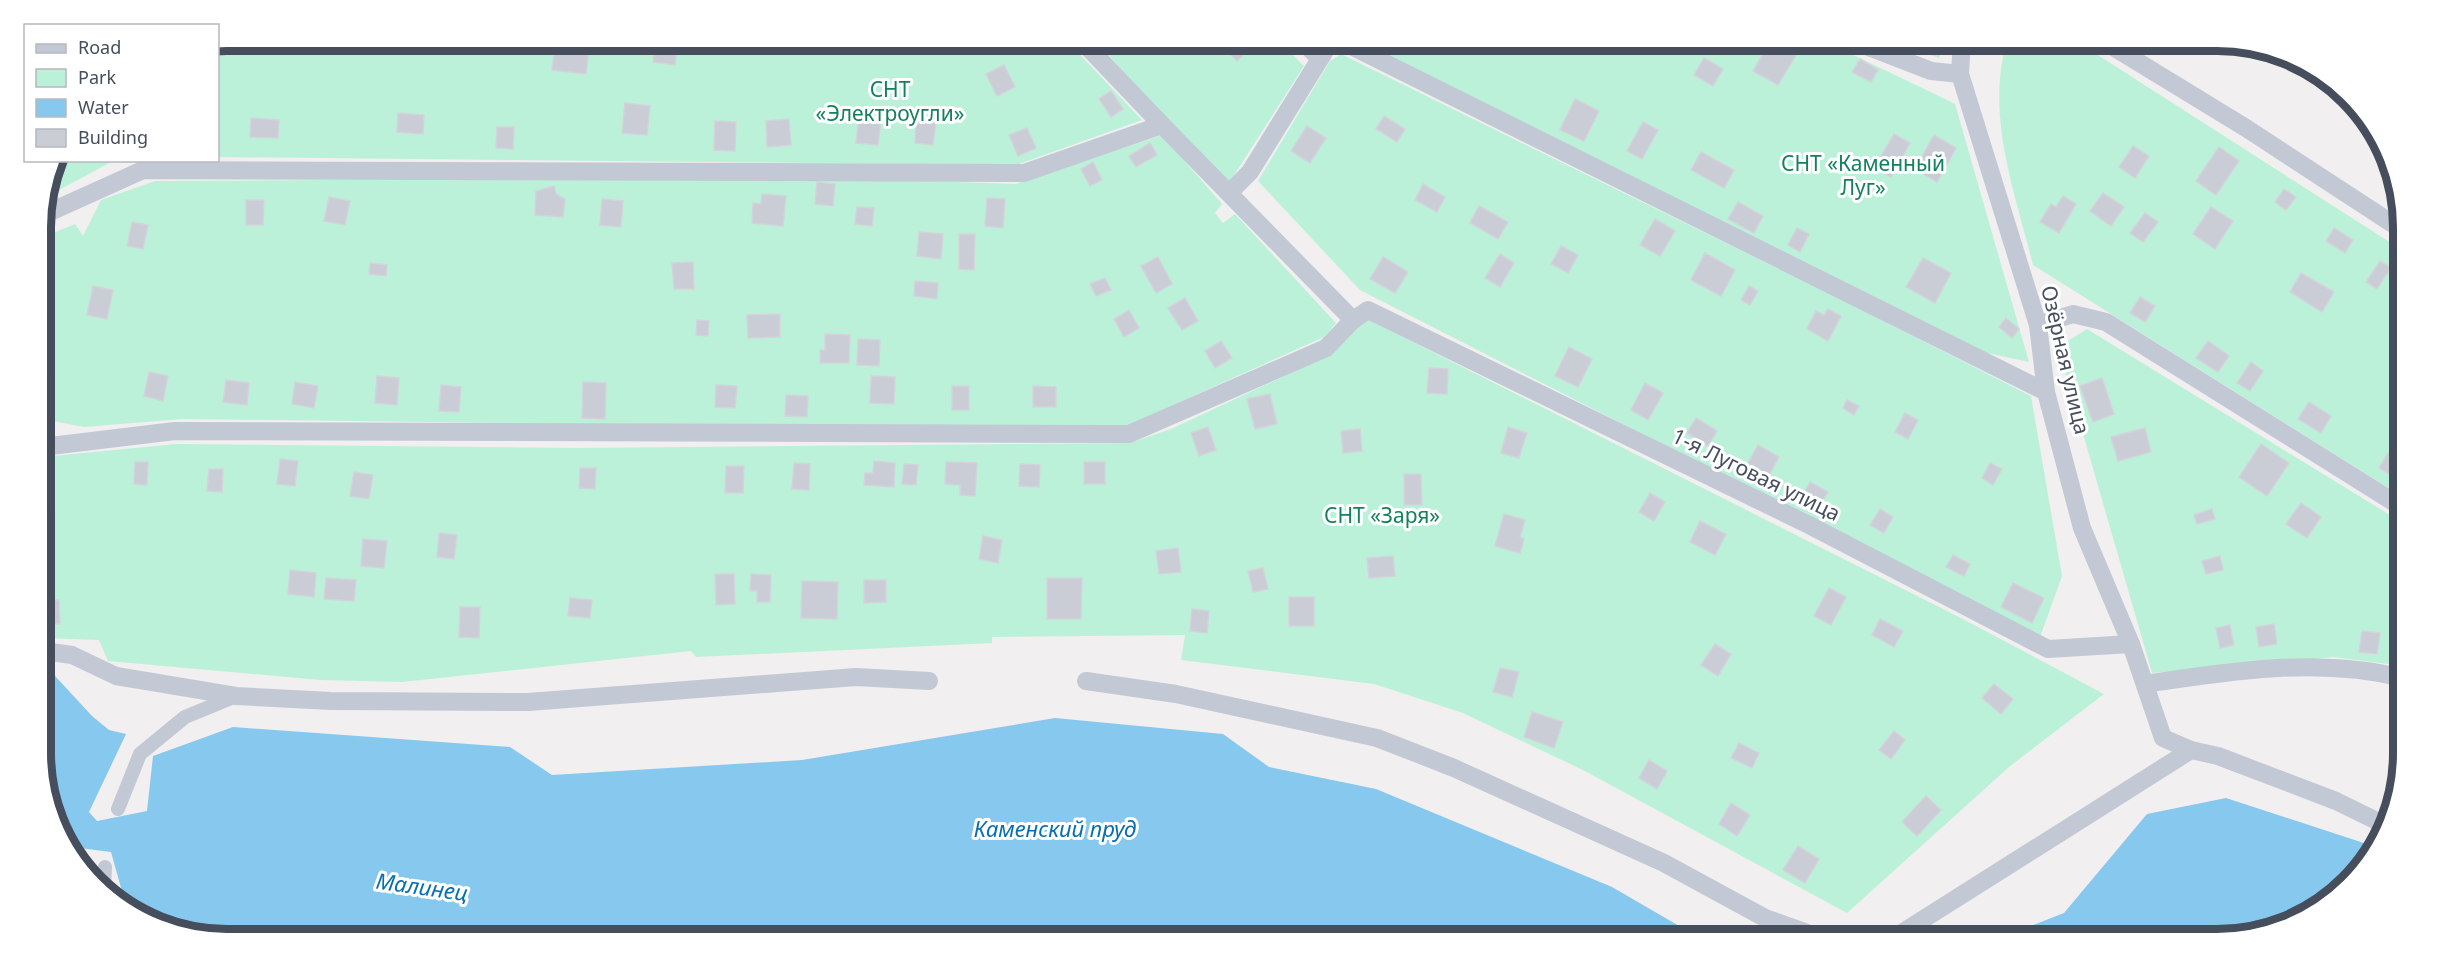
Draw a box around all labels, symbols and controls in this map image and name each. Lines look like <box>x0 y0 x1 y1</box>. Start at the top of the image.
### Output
legend <box>24 24 219 162</box>
text: Road <box>78 35 121 59</box>
text: Park <box>78 65 116 89</box>
park label: СНТ «Электроугли» <box>816 75 964 127</box>
text: Water <box>78 95 129 119</box>
text: Building <box>78 125 148 149</box>
park label: СНТ «Каменный Луг» <box>1781 149 1945 201</box>
street label: Озёрная улица <box>2035 282 2097 437</box>
street label: 1-я Луговая улица <box>1668 421 1845 527</box>
park label: СНТ «Заря» <box>1324 501 1440 529</box>
water label: Каменский пруд <box>974 813 1136 843</box>
water label: Малинец <box>374 865 470 907</box>

